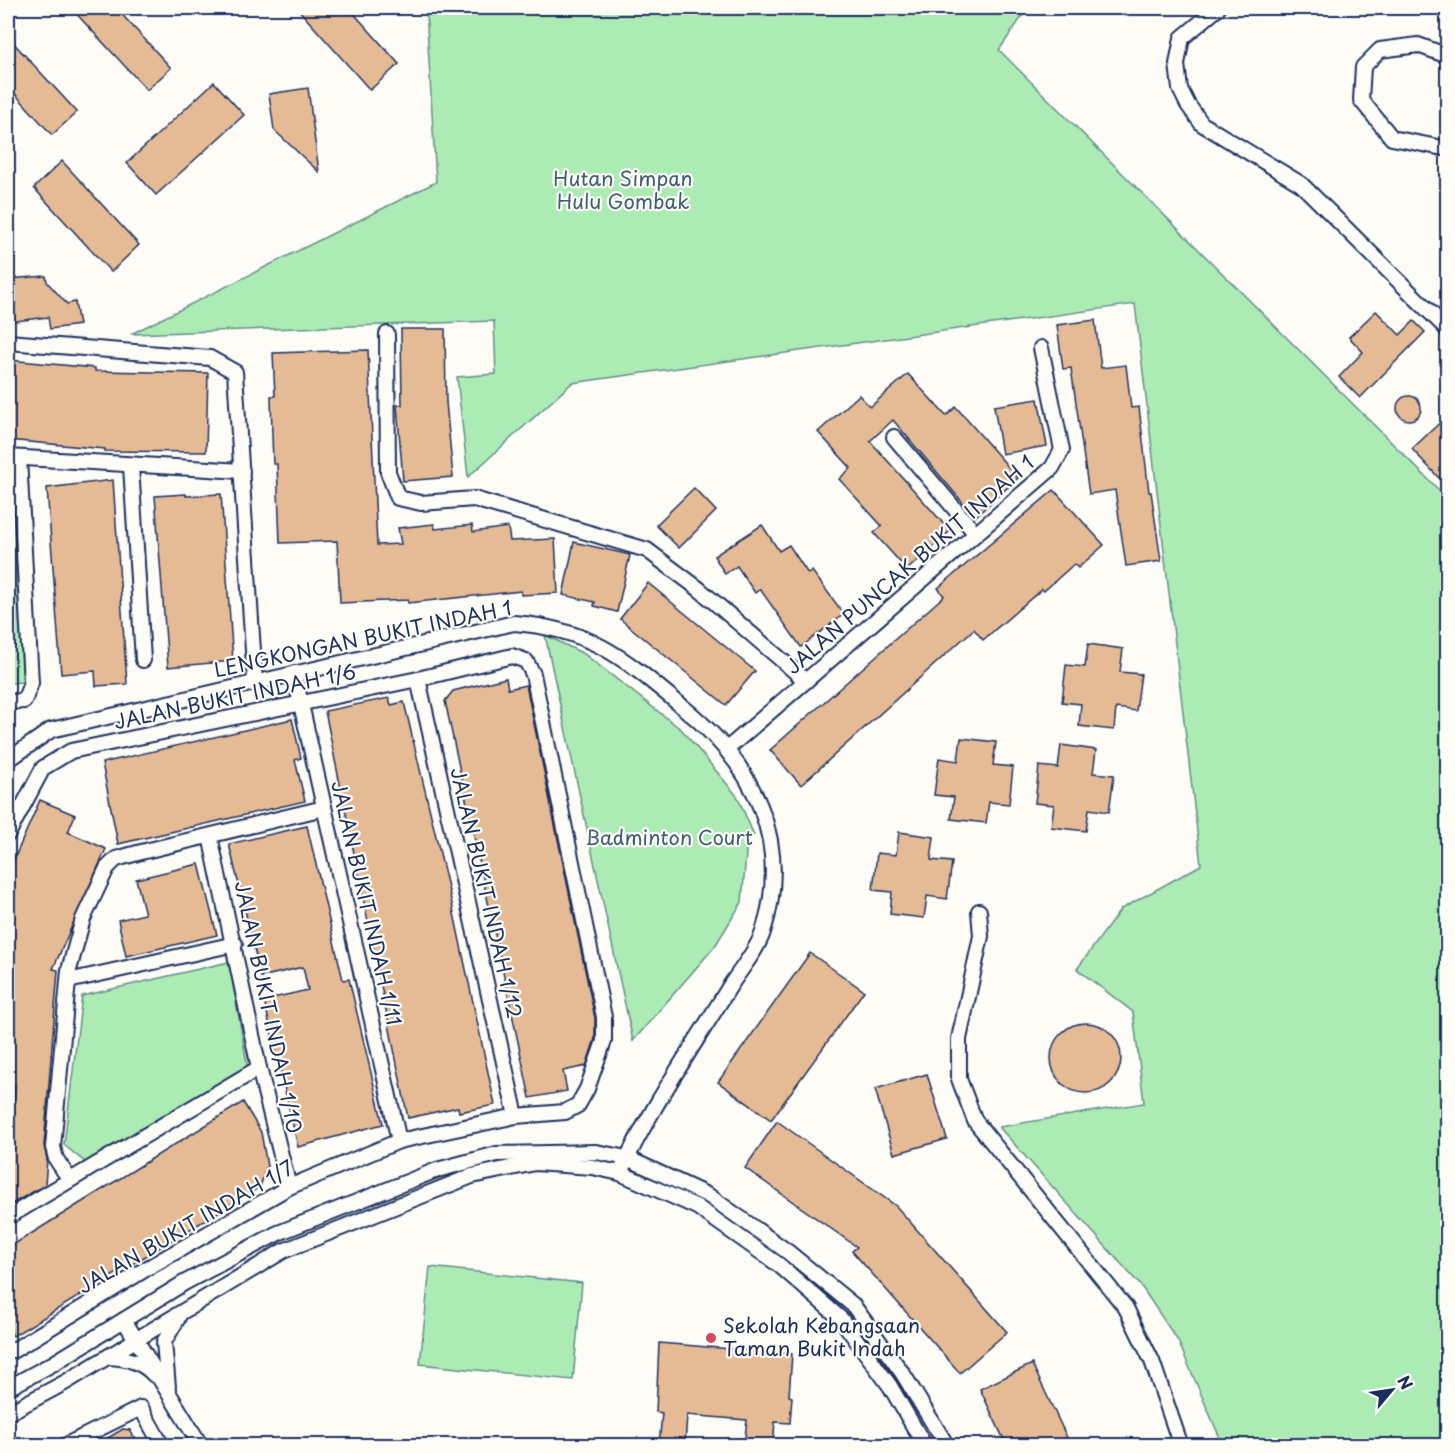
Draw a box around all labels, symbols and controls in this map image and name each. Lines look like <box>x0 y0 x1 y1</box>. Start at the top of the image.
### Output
park label: Hutan Simpan Hulu Gombak <box>553 163 693 216</box>
street label: JALAN PUNCAK BUKIT INDAH 1 <box>778 448 1040 681</box>
street label: LENGKONGAN BUKIT INDAH 1 <box>211 592 514 684</box>
street label: JALAN BUKIT INDAH 1/6 <box>111 656 358 736</box>
street label: JALAN BUKIT INDAH 1/12 <box>443 764 530 1021</box>
street label: JALAN BUKIT INDAH 1/11 <box>324 777 410 1028</box>
park label: Badminton Court <box>585 822 753 852</box>
street label: JALAN BUKIT INDAH 1/10 <box>228 878 310 1136</box>
street label: JALAN BUKIT INDAH 1/7 <box>72 1152 299 1300</box>
place label: Sekolah Kebangsaan Taman Bukit Indah <box>723 1310 920 1363</box>
marker: Sekolah Kebangsaan Taman Bukit Indah <box>704 1331 718 1345</box>
north arrow <box>1362 1360 1422 1420</box>
text: N <box>1392 1371 1420 1394</box>

